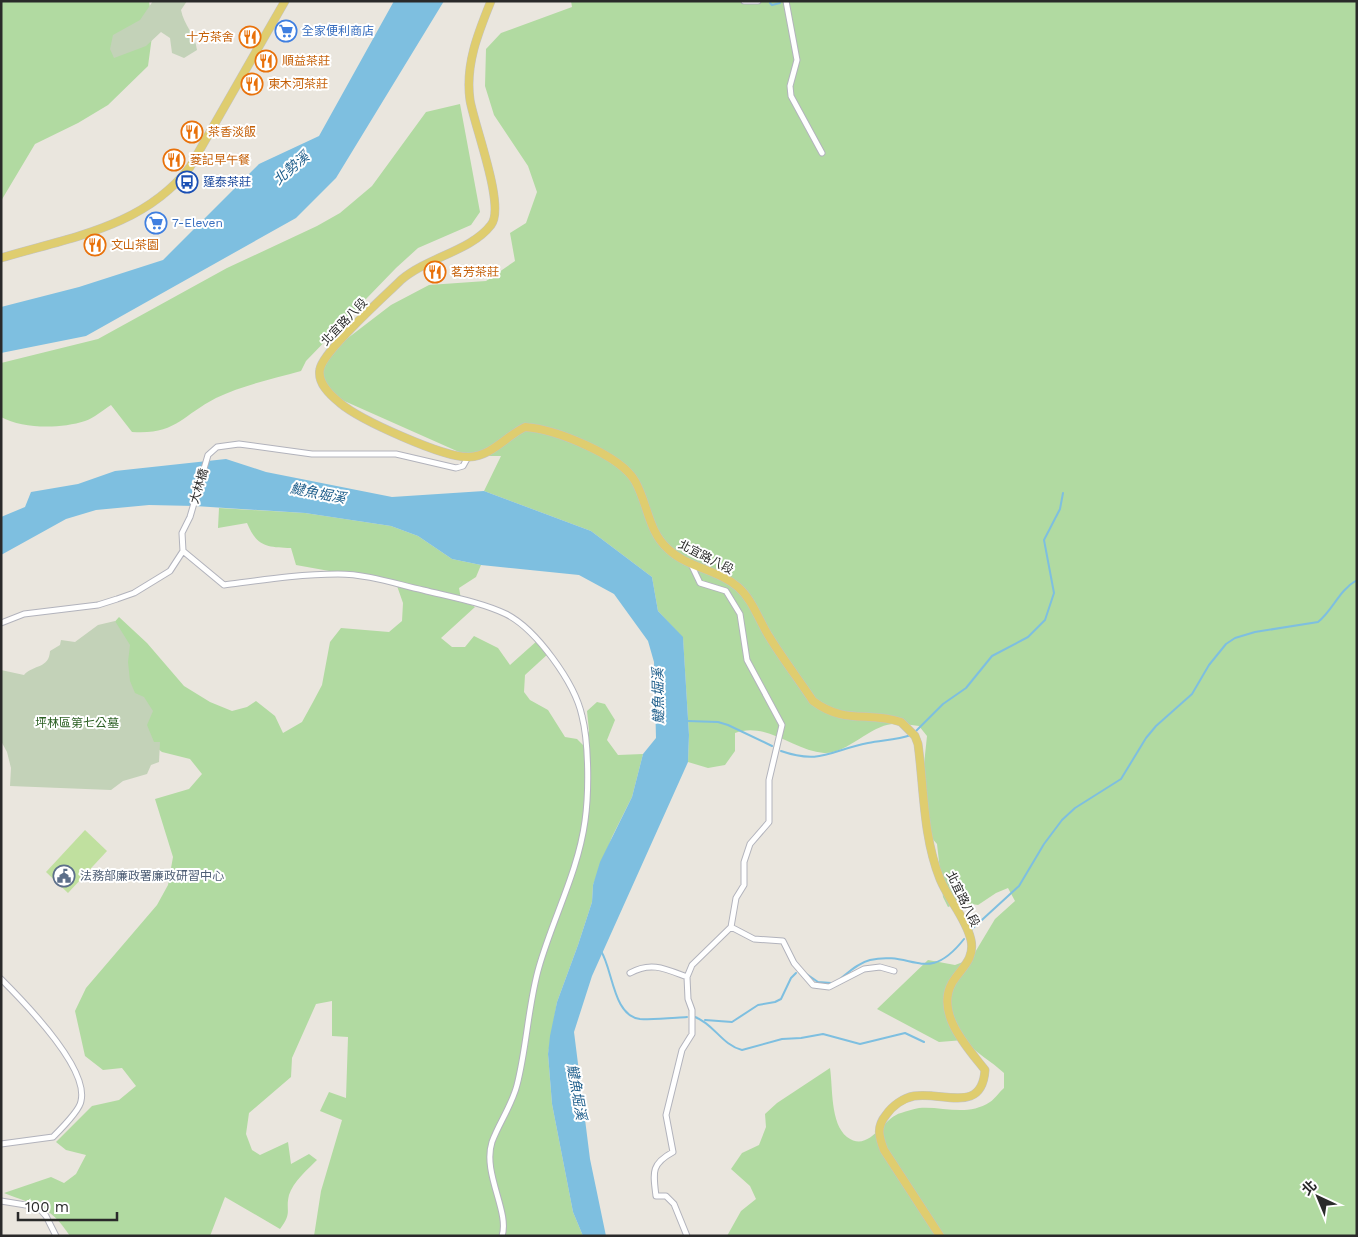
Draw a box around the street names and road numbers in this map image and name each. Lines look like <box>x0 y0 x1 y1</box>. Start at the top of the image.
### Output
street label: 北宜路八段 <box>318 296 370 348</box>
street label: 大林橋 <box>187 467 211 505</box>
street label: 北宜路八段 <box>676 537 736 577</box>
street label: 北宜路八段 <box>944 869 982 929</box>

